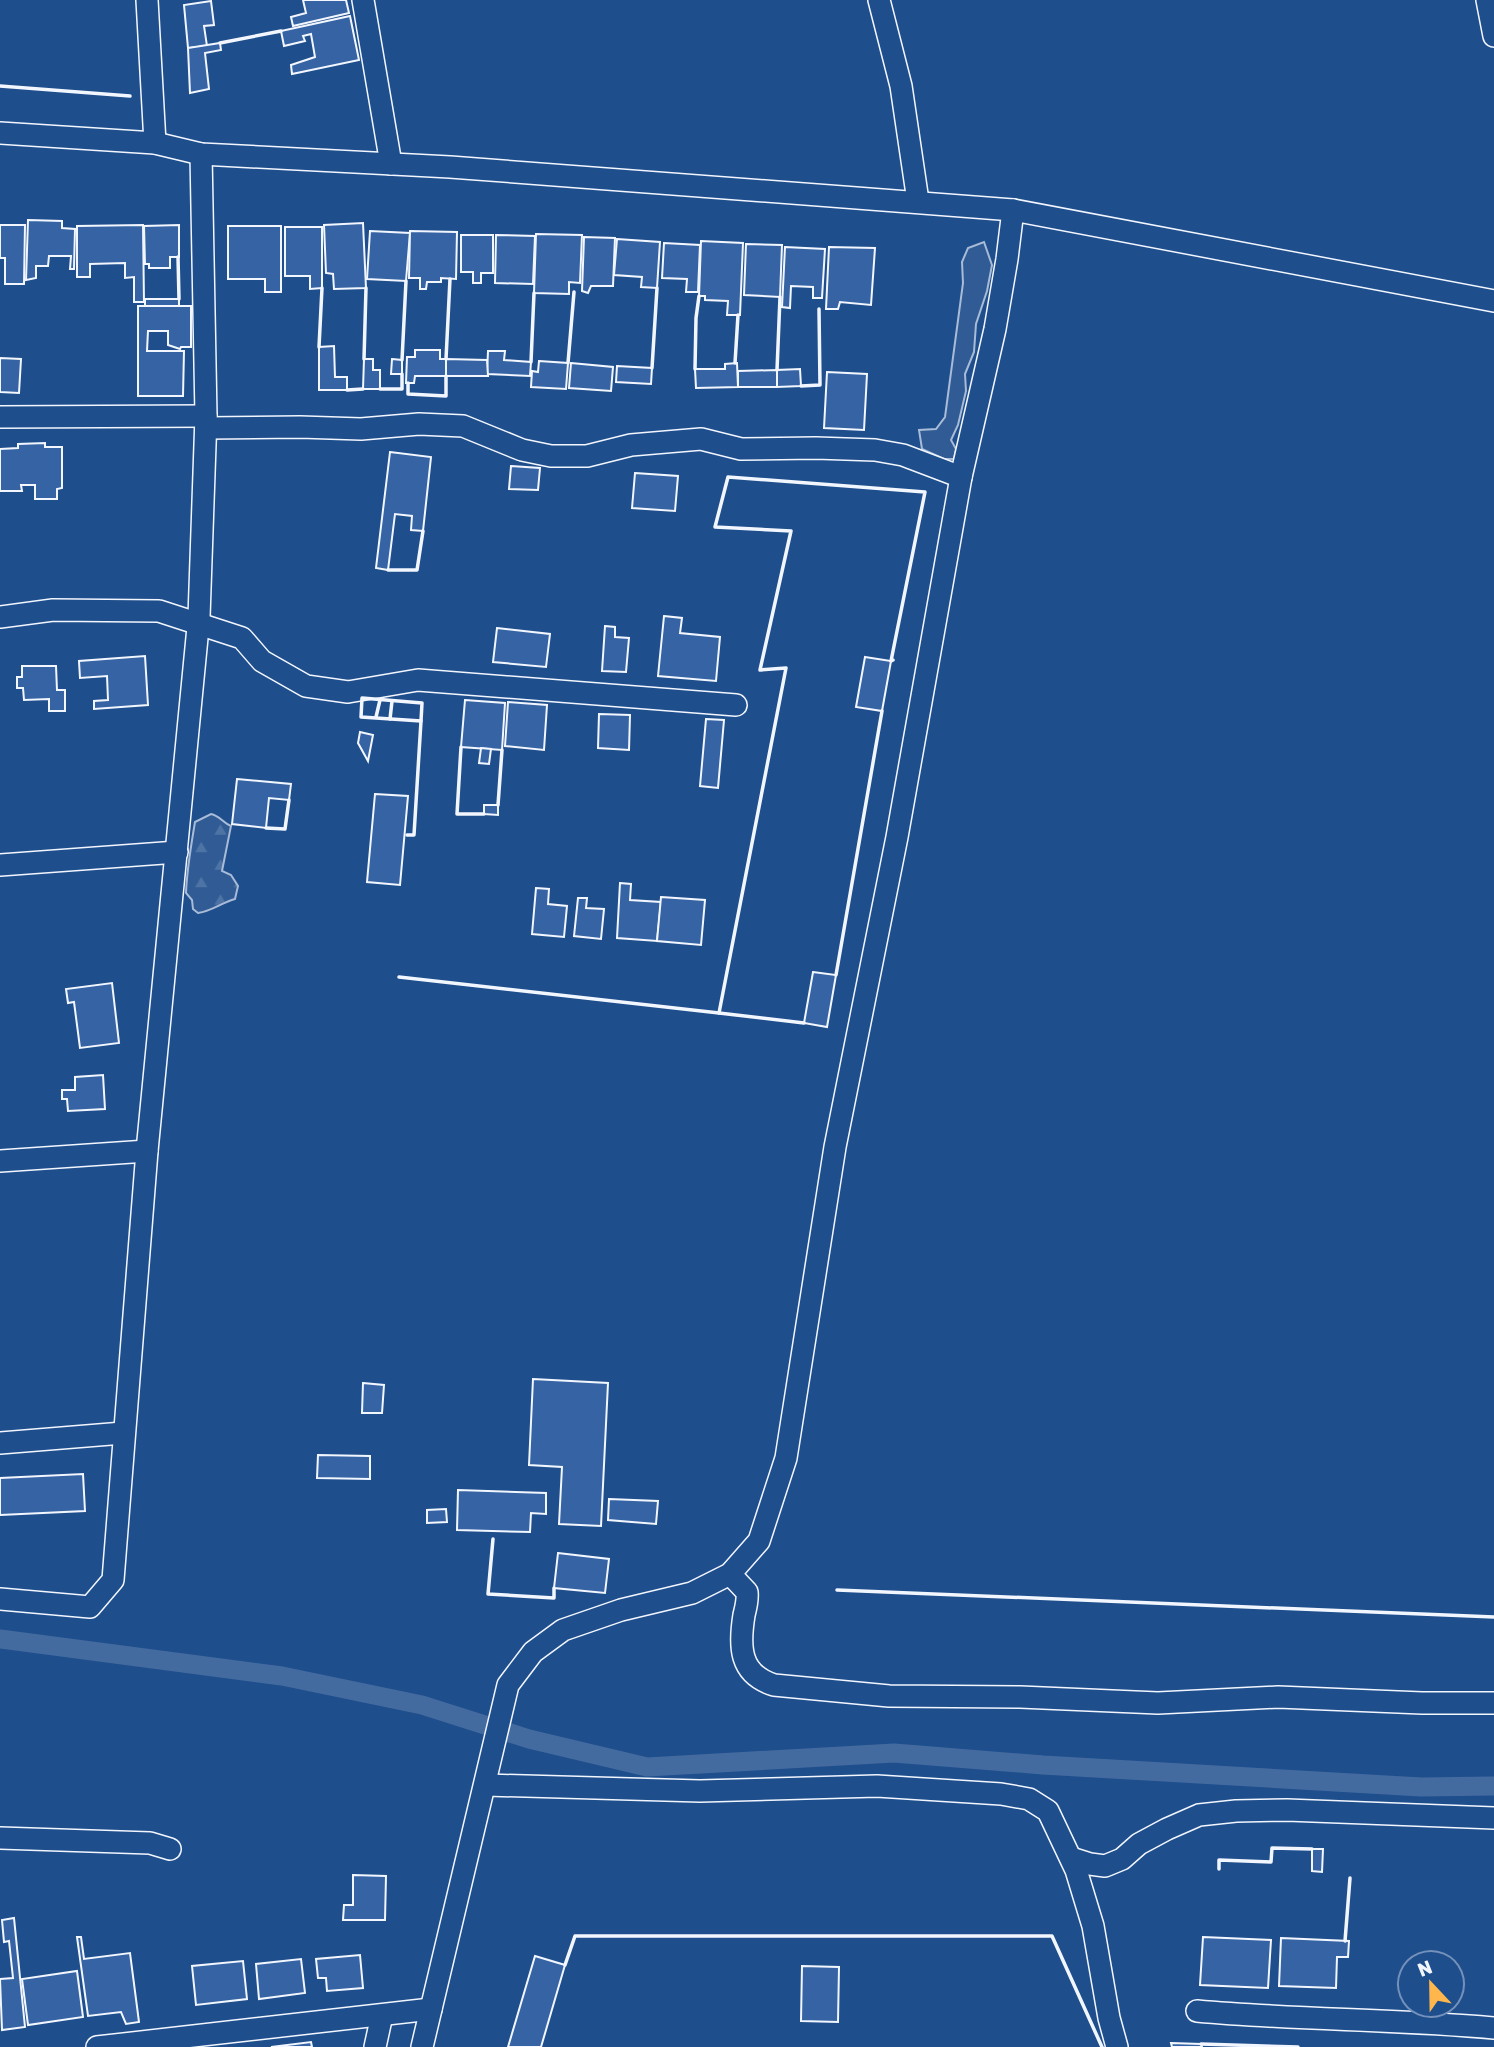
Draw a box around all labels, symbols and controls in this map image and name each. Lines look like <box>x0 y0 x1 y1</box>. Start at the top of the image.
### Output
north arrow <box>1396 1949 1466 2019</box>
text: N <box>1414 1955 1435 1982</box>

